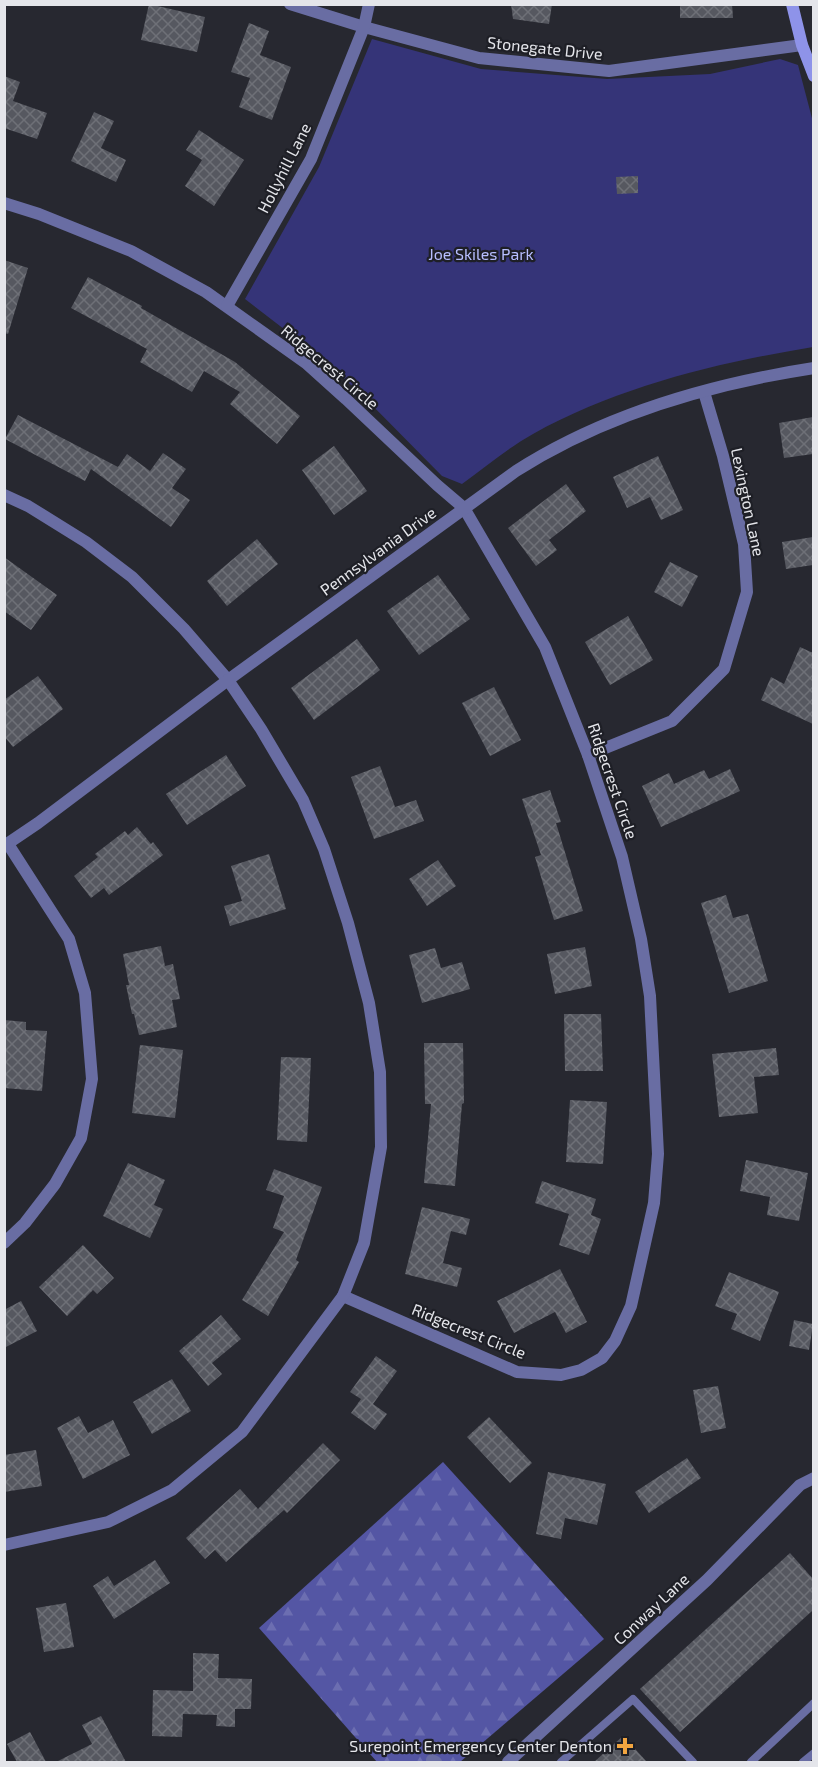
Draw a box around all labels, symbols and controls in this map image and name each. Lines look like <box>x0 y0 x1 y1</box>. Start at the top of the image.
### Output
street label: Stonegate Drive <box>486 32 604 63</box>
street label: Hollyhill Lane <box>253 120 314 216</box>
park label: Joe Skiles Park <box>428 244 534 263</box>
street label: Ridgecrest Circle <box>278 320 383 413</box>
street label: Lexington Lane <box>728 446 769 558</box>
street label: Pennsylvania Drive <box>316 502 439 599</box>
street label: Ridgecrest Circle <box>585 720 642 841</box>
street label: Ridgecrest Circle <box>409 1299 529 1362</box>
street label: Conway Lane <box>609 1569 692 1648</box>
place label: Surepoint Emergency Center Denton <box>349 1736 612 1755</box>
marker: Surepoint Emergency Center Denton <box>616 1737 634 1755</box>

